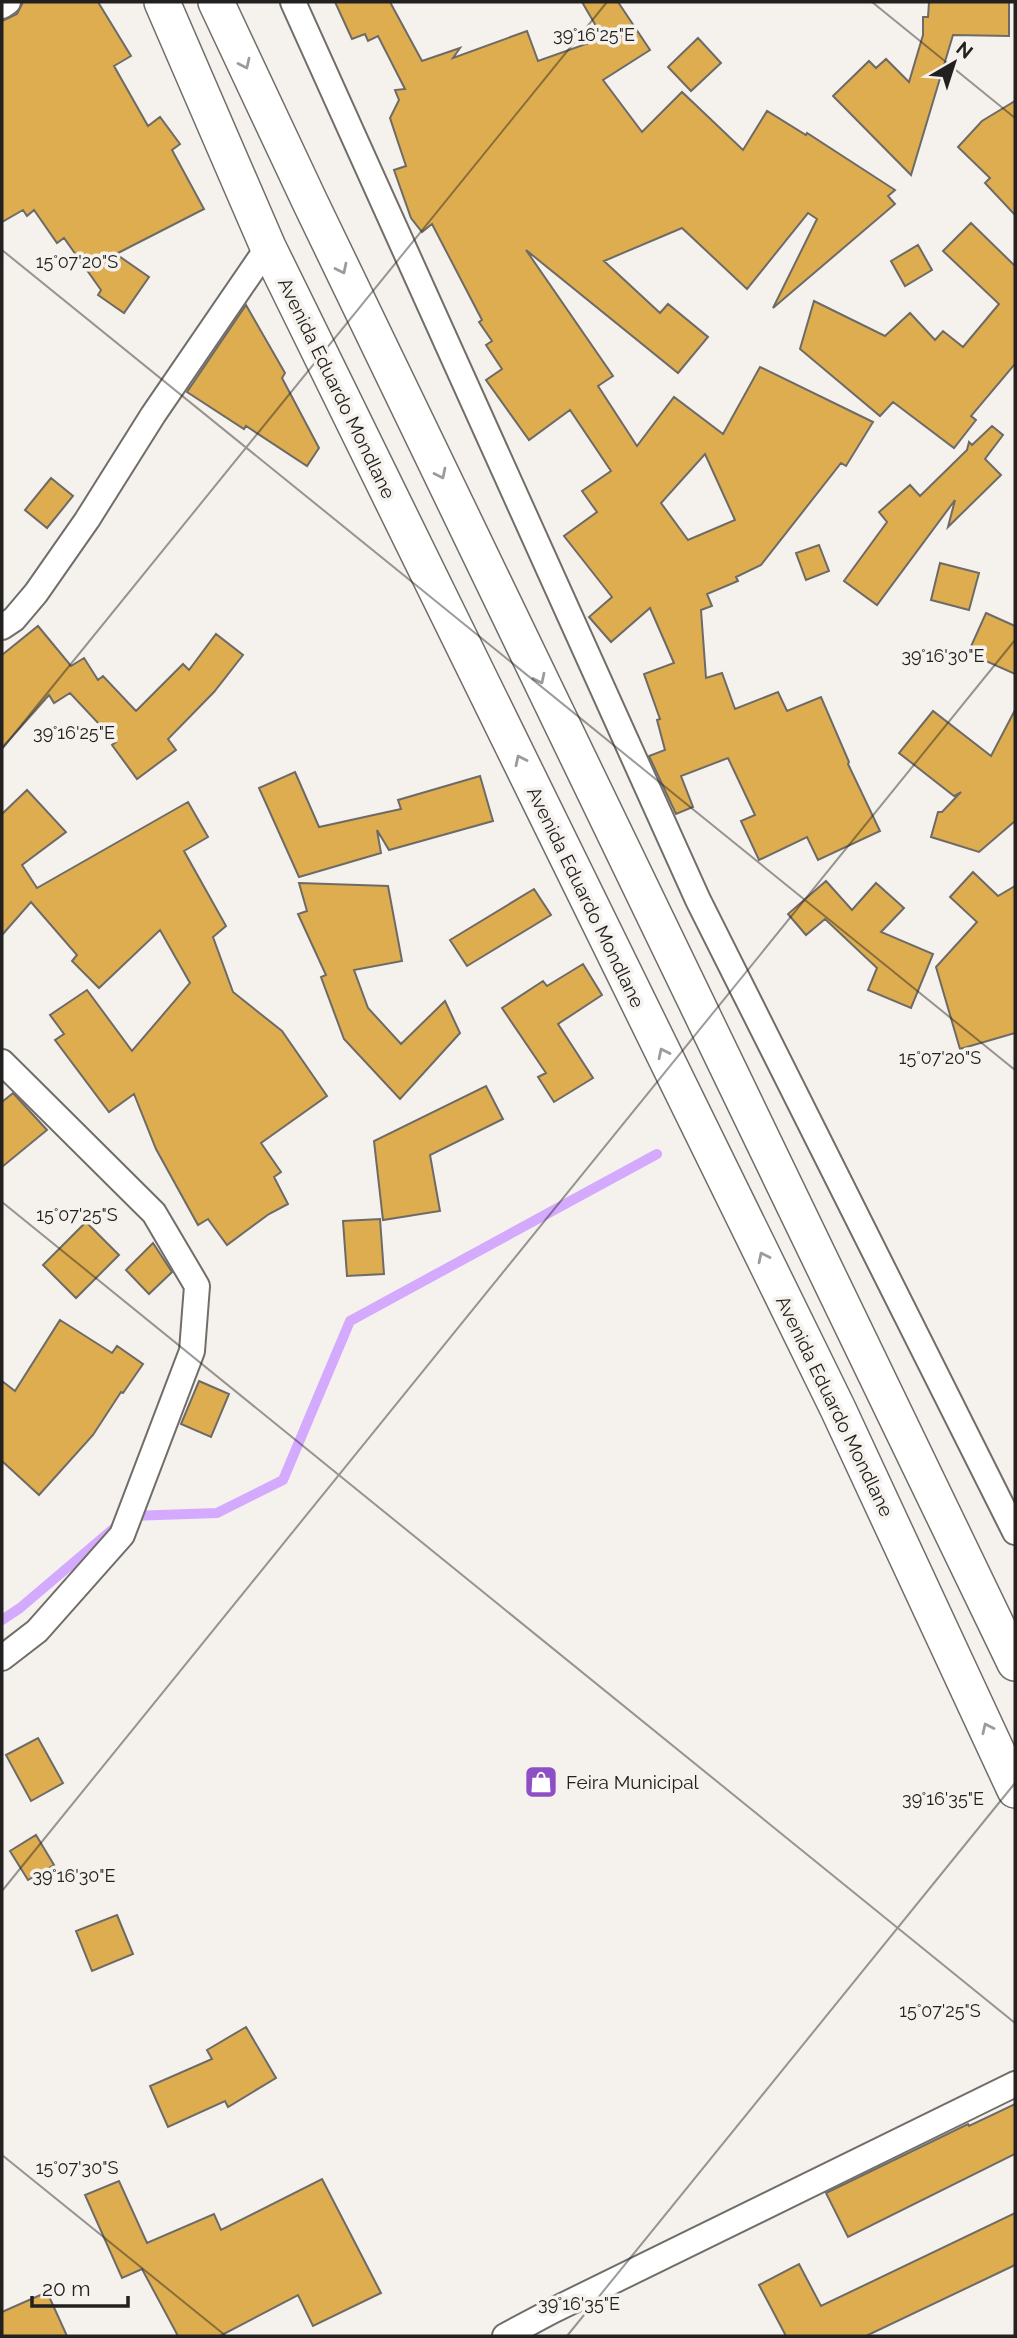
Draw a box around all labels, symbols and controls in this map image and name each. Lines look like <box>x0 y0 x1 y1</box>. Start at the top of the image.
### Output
text: 39°16'25"E <box>553 24 635 45</box>
north arrow <box>919 28 989 98</box>
text: N <box>952 37 977 63</box>
one-way arrow <box>237 56 251 69</box>
text: 15°07'20"S <box>36 251 118 272</box>
one-way arrow <box>334 262 348 274</box>
street label: Avenida Eduardo Mondlane <box>274 274 400 502</box>
one-way arrow <box>433 467 447 479</box>
text: 39°16'30"E <box>901 645 985 666</box>
one-way arrow <box>531 672 545 684</box>
text: 39°16'25"E <box>33 722 115 743</box>
one-way arrow <box>514 755 528 767</box>
street label: Avenida Eduardo Mondlane <box>523 783 649 1011</box>
text: 15°07'20"S <box>899 1047 981 1068</box>
one-way arrow <box>657 1048 671 1060</box>
text: 15°07'25"S <box>36 1204 118 1225</box>
one-way arrow <box>758 1252 772 1264</box>
street label: Avenida Eduardo Mondlane <box>772 1292 898 1520</box>
one-way arrow <box>981 1723 995 1735</box>
shop icon: Feira Municipal <box>522 1763 560 1801</box>
place label: Feira Municipal <box>566 1771 700 1793</box>
text: 39°16'35"E <box>902 1788 984 1809</box>
text: 39°16'30"E <box>32 1865 116 1886</box>
text: 15°07'25"S <box>899 2000 981 2021</box>
text: 15°07'30"S <box>36 2157 118 2178</box>
scale bar <box>32 2264 128 2308</box>
text: 20 m <box>42 2276 90 2301</box>
text: 39°16'35"E <box>538 2293 620 2314</box>

